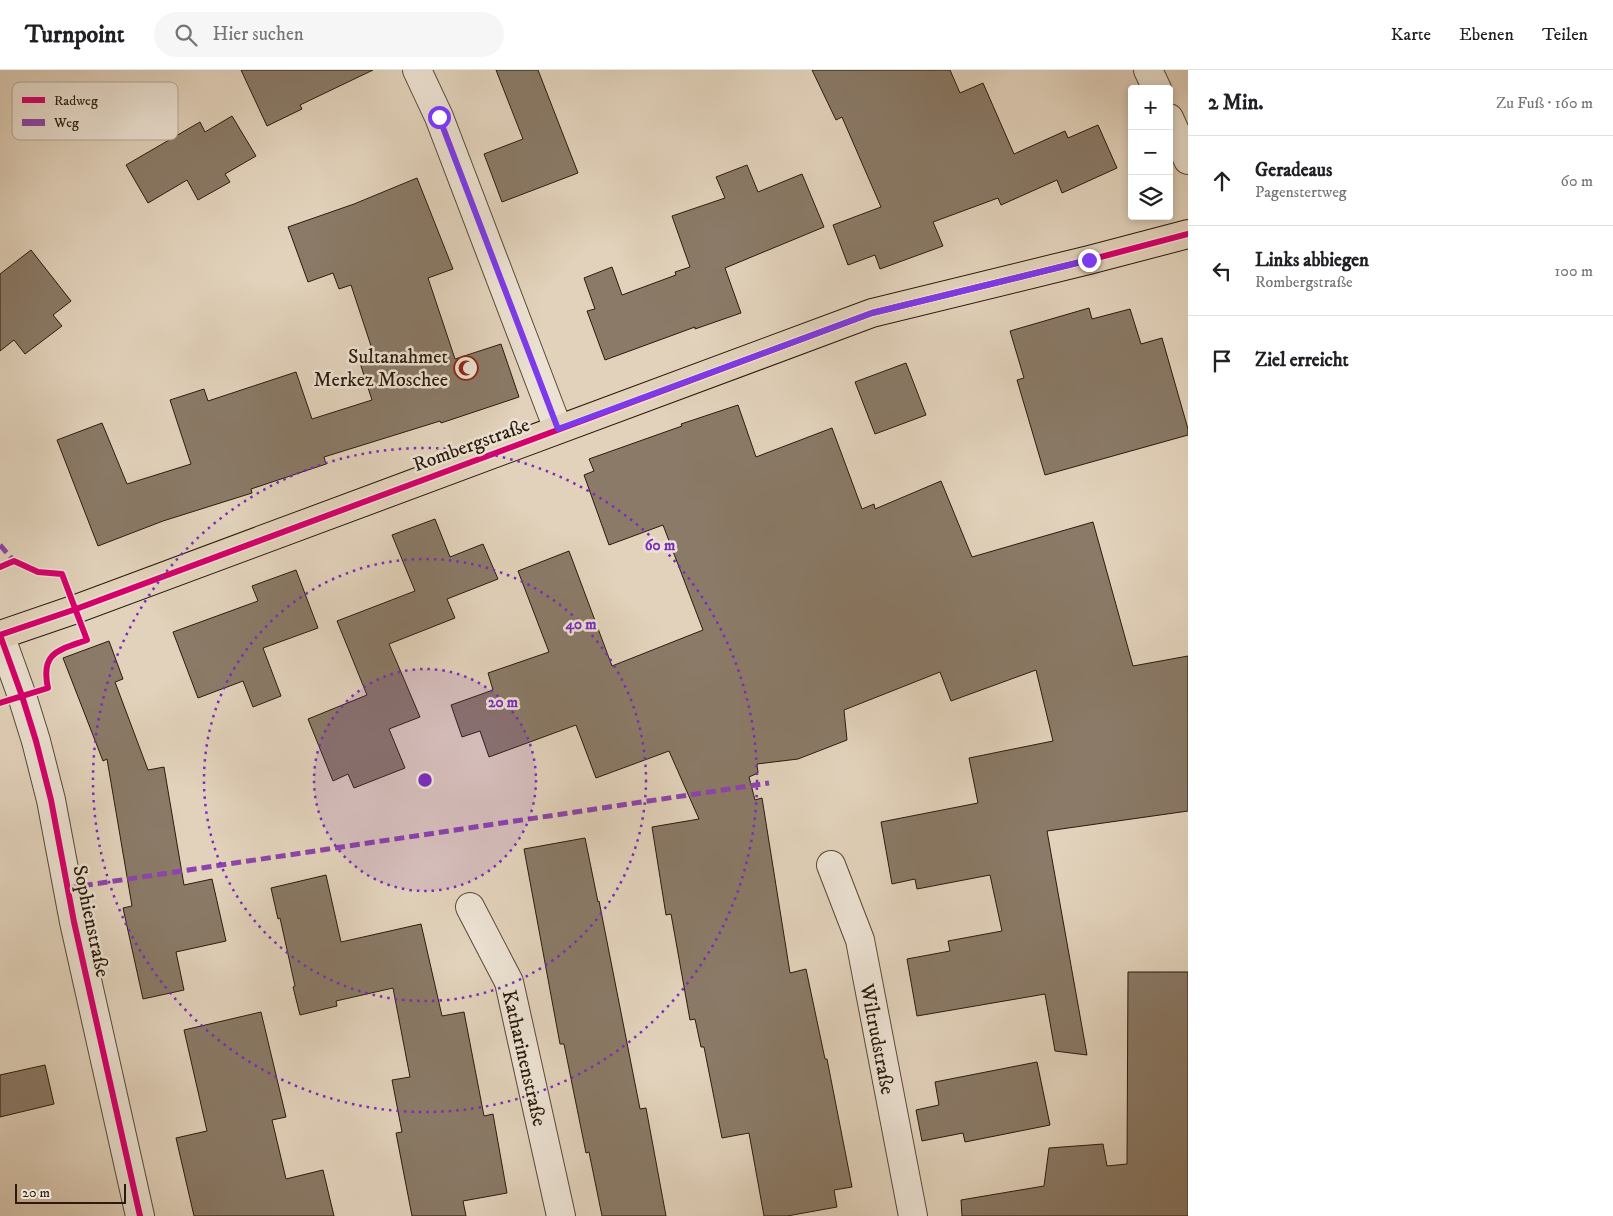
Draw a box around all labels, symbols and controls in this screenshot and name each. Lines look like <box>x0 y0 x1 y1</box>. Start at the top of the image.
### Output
search box <box>154 12 504 57</box>
text: Turnpoint <box>25 20 124 50</box>
icon: search <box>172 21 200 49</box>
text: Hier suchen <box>212 23 304 46</box>
text: Karte <box>1391 24 1431 46</box>
text: Ebenen <box>1459 24 1514 46</box>
text: Teilen <box>1542 24 1588 46</box>
legend <box>12 82 178 140</box>
map controls <box>1128 85 1173 220</box>
button: + <box>1128 85 1173 130</box>
text: 2 Min. <box>1208 90 1263 116</box>
text: Radweg <box>54 92 98 110</box>
text: Zu Fuß · 160 m <box>1496 93 1593 113</box>
route start <box>428 106 451 129</box>
text: Weg <box>53 114 79 132</box>
button: − <box>1128 130 1173 175</box>
text: Geradeaus <box>1255 159 1332 182</box>
icon: ahead <box>1208 167 1236 195</box>
text: 60 m <box>1561 171 1593 191</box>
button: layers <box>1128 175 1173 220</box>
text: Pagenstertweg <box>1255 182 1347 202</box>
route end <box>1078 249 1101 272</box>
text: Links abbiegen <box>1255 249 1369 272</box>
icon: left <box>1208 257 1236 285</box>
text: 100 m <box>1555 261 1593 281</box>
text: Rombergstraße <box>1255 272 1353 292</box>
place label: Sultanahmet Merkez Moschee <box>313 345 448 393</box>
icon: arrive <box>1208 347 1236 375</box>
text: Ziel erreicht <box>1255 349 1349 372</box>
mosque icon: Sultanahmet Merkez Moschee <box>453 355 479 381</box>
street label: Rombergstraße <box>410 413 533 478</box>
text: 60 m <box>645 536 676 555</box>
text: 40 m <box>564 615 597 634</box>
text: 20 m <box>488 693 519 712</box>
centre of rings <box>416 771 434 789</box>
street label: Sophienstraße <box>66 863 115 980</box>
street label: Wiltrudstraße <box>853 981 900 1097</box>
street label: Katharinenstraße <box>496 988 551 1129</box>
scale bar <box>15 1181 126 1204</box>
text: 20 m <box>22 1184 50 1202</box>

